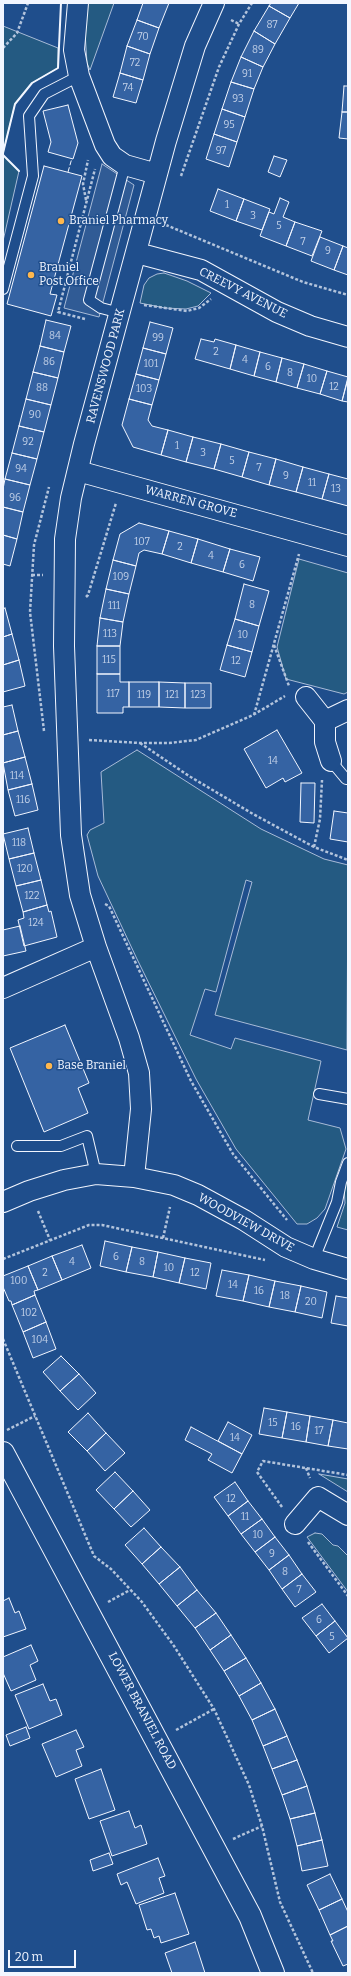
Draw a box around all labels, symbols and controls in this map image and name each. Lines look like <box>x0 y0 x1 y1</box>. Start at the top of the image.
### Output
house number: 87 <box>266 19 278 31</box>
house number: 70 <box>137 31 149 43</box>
house number: 89 <box>252 44 264 56</box>
house number: 72 <box>130 57 140 69</box>
house number: 91 <box>242 68 252 80</box>
house number: 74 <box>123 82 133 94</box>
house number: 93 <box>232 93 244 105</box>
house number: 95 <box>223 119 235 131</box>
house number: 97 <box>216 145 226 157</box>
house number: 1 <box>225 199 229 211</box>
house number: 3 <box>250 210 256 222</box>
place label: Braniel Pharmacy <box>69 214 168 228</box>
marker: Braniel Pharmacy <box>56 216 66 226</box>
house number: 5 <box>276 220 282 232</box>
house number: 7 <box>300 236 306 248</box>
house number: 9 <box>325 245 331 257</box>
place label: Braniel Post Office <box>39 261 99 289</box>
street label: CREEVY AVENUE <box>196 265 290 321</box>
marker: Braniel Post Office <box>26 270 36 280</box>
street label: RAVENSWOOD PARK <box>84 307 128 425</box>
house number: 84 <box>49 330 61 342</box>
house number: 99 <box>152 332 164 344</box>
house number: 2 <box>213 346 219 358</box>
house number: 4 <box>242 354 248 366</box>
house number: 86 <box>43 356 55 368</box>
house number: 101 <box>144 358 158 370</box>
house number: 6 <box>265 361 271 373</box>
house number: 8 <box>287 367 293 379</box>
house number: 10 <box>307 373 317 385</box>
house number: 12 <box>329 381 339 393</box>
house number: 88 <box>36 382 48 394</box>
house number: 103 <box>136 383 152 395</box>
house number: 90 <box>29 409 41 421</box>
house number: 92 <box>22 436 34 448</box>
house number: 1 <box>175 440 179 452</box>
house number: 3 <box>200 447 206 459</box>
house number: 5 <box>229 455 235 467</box>
house number: 7 <box>256 462 262 474</box>
house number: 94 <box>15 463 27 475</box>
house number: 9 <box>283 470 289 482</box>
house number: 11 <box>308 477 316 489</box>
street label: WARREN GROVE <box>143 483 239 521</box>
house number: 13 <box>331 483 341 495</box>
house number: 96 <box>9 492 21 504</box>
house number: 107 <box>134 536 150 548</box>
house number: 2 <box>177 541 183 553</box>
house number: 4 <box>208 550 214 562</box>
house number: 6 <box>239 559 245 571</box>
house number: 109 <box>113 571 129 583</box>
house number: 8 <box>249 599 255 611</box>
house number: 111 <box>108 600 120 612</box>
house number: 113 <box>103 628 117 640</box>
house number: 10 <box>238 629 248 641</box>
house number: 115 <box>102 654 116 666</box>
house number: 12 <box>231 655 241 667</box>
house number: 117 <box>106 688 120 700</box>
house number: 119 <box>137 689 151 701</box>
house number: 121 <box>165 689 179 701</box>
house number: 123 <box>190 689 206 701</box>
house number: 14 <box>268 755 278 767</box>
house number: 114 <box>10 770 24 782</box>
house number: 116 <box>16 794 30 806</box>
house number: 118 <box>12 837 26 849</box>
house number: 120 <box>17 863 33 875</box>
house number: 122 <box>25 890 39 902</box>
house number: 124 <box>28 917 44 929</box>
place label: Base Braniel <box>57 1059 126 1073</box>
marker: Base Braniel <box>44 1061 54 1071</box>
street label: WOODVIEW DRIVE <box>195 1191 297 1255</box>
house number: 6 <box>113 1251 119 1263</box>
house number: 4 <box>69 1256 75 1268</box>
house number: 8 <box>139 1256 145 1268</box>
house number: 10 <box>164 1262 174 1274</box>
house number: 2 <box>42 1267 48 1279</box>
house number: 12 <box>190 1267 200 1279</box>
house number: 100 <box>11 1275 27 1287</box>
house number: 14 <box>228 1279 238 1291</box>
house number: 16 <box>254 1285 264 1297</box>
house number: 18 <box>280 1290 290 1302</box>
house number: 20 <box>305 1296 317 1308</box>
house number: 102 <box>21 1307 37 1319</box>
house number: 104 <box>32 1334 48 1346</box>
house number: 15 <box>268 1417 278 1429</box>
house number: 16 <box>291 1421 301 1433</box>
house number: 17 <box>315 1425 323 1437</box>
house number: 14 <box>230 1432 240 1444</box>
house number: 12 <box>226 1493 236 1505</box>
house number: 11 <box>241 1511 249 1523</box>
house number: 10 <box>253 1529 263 1541</box>
house number: 9 <box>269 1548 275 1560</box>
house number: 8 <box>282 1566 288 1578</box>
house number: 7 <box>296 1584 302 1596</box>
house number: 6 <box>316 1614 322 1626</box>
house number: 5 <box>329 1631 335 1643</box>
street label: LOWER BRANIEL ROAD <box>105 1650 179 1772</box>
scale bar <box>10 1942 78 1968</box>
text: 20 m <box>15 1950 43 1964</box>

